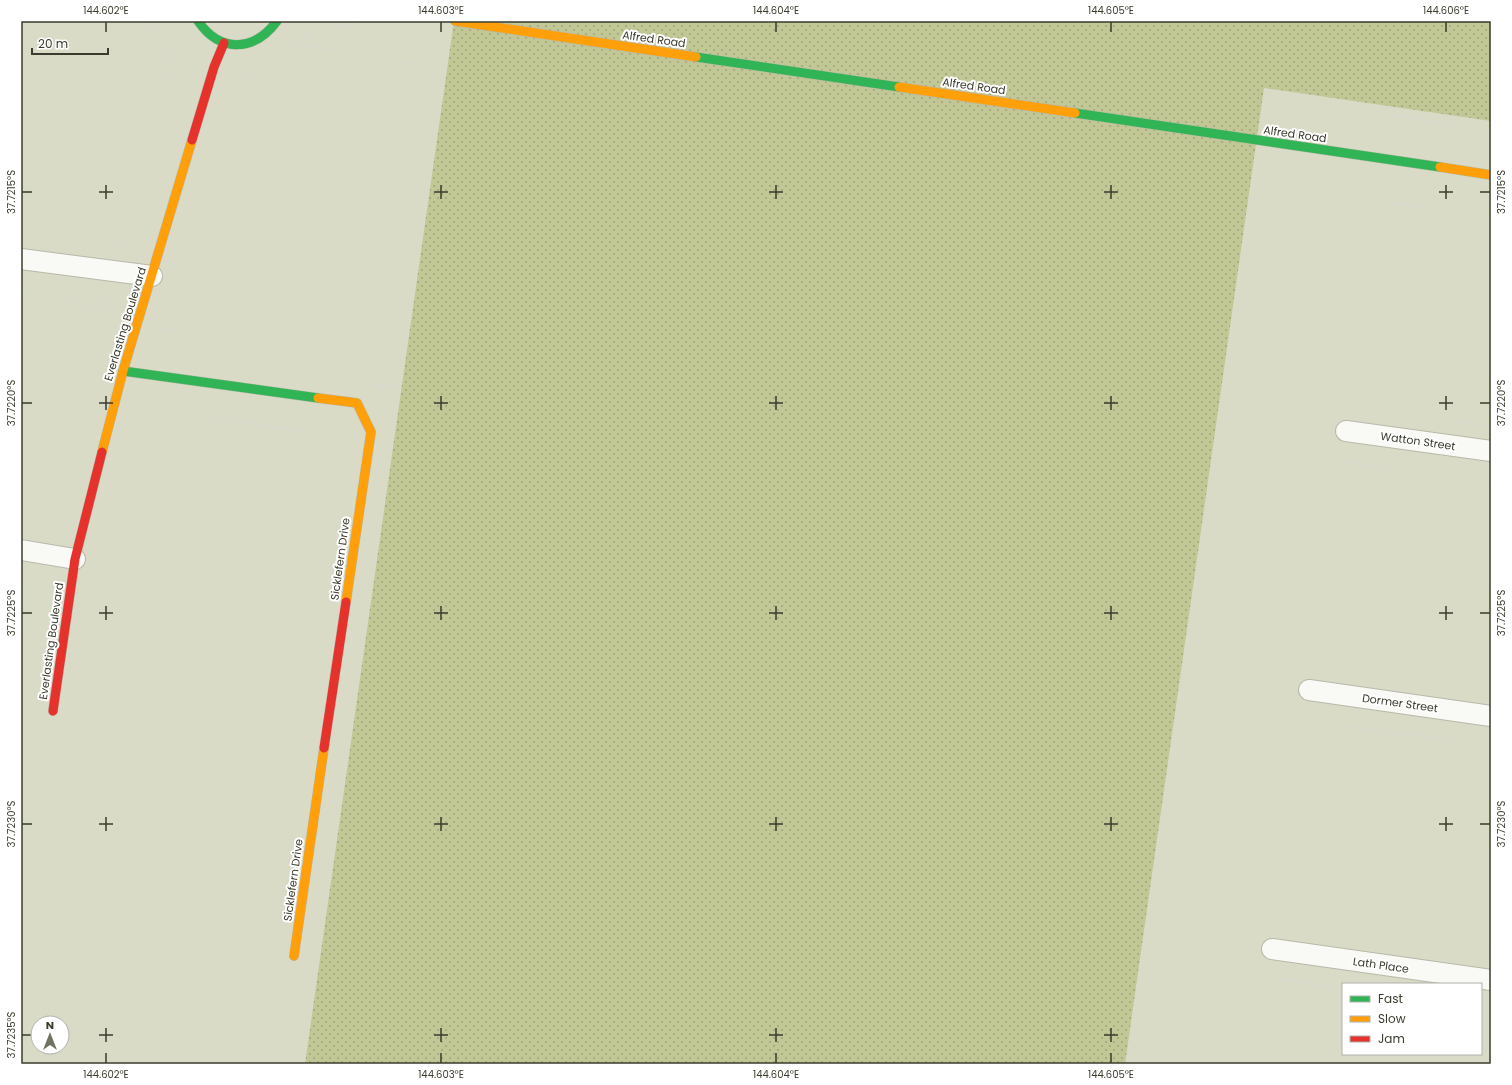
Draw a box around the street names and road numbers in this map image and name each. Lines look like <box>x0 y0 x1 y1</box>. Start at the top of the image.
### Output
street label: Alfred Road <box>621 27 687 51</box>
street label: Alfred Road <box>941 74 1007 98</box>
street label: Alfred Road <box>1262 122 1328 146</box>
street label: Everlasting Boulevard <box>100 265 150 383</box>
street label: Watton Street <box>1380 428 1456 454</box>
street label: Sicklefern Drive <box>326 517 354 601</box>
street label: Everlasting Boulevard <box>35 581 67 701</box>
street label: Dormer Street <box>1361 690 1439 716</box>
street label: Sicklefern Drive <box>279 838 307 922</box>
street label: Lath Place <box>1352 953 1410 977</box>

